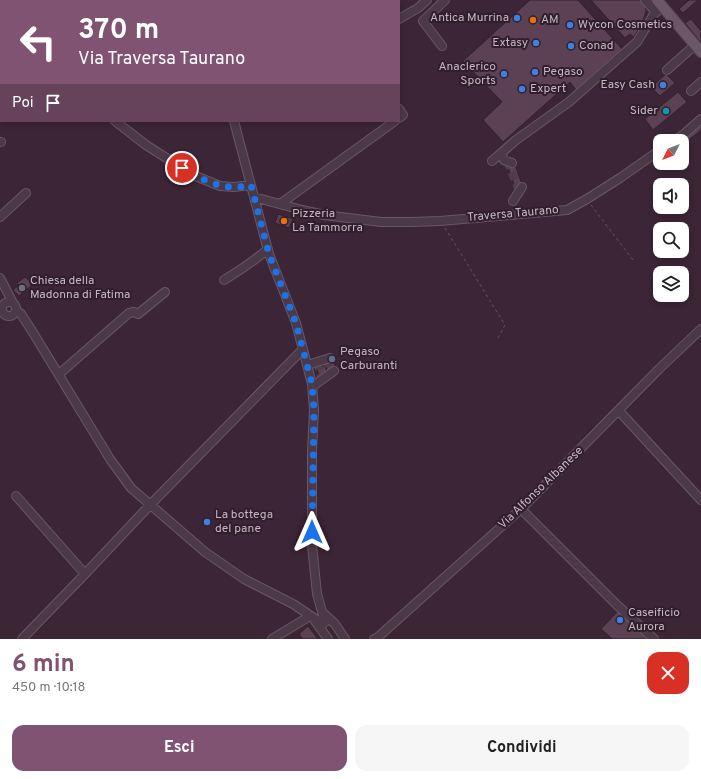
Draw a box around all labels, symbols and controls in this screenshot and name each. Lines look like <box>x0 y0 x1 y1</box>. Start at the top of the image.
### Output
place label: Antica Murrina <box>430 10 509 26</box>
place label: AM <box>541 12 559 28</box>
text: 370 m <box>78 13 159 49</box>
marker: Antica Murrina <box>512 13 522 23</box>
marker: AM <box>528 15 538 25</box>
icon: left <box>12 16 64 68</box>
place label: Wycon Cosmetics <box>578 17 672 33</box>
marker: Wycon Cosmetics <box>565 20 575 30</box>
place label: Extasy <box>492 35 528 51</box>
marker: Extasy <box>531 38 541 48</box>
place label: Conad <box>579 38 614 54</box>
marker: Conad <box>566 41 576 51</box>
text: Via Traversa Taurano <box>78 48 245 71</box>
place label: Anaclerico Sports <box>438 59 496 89</box>
place label: Pegaso <box>543 64 583 80</box>
marker: Pegaso <box>530 67 540 77</box>
marker: Anaclerico Sports <box>499 69 509 79</box>
place label: Easy Cash <box>601 77 655 93</box>
marker: Easy Cash <box>658 80 668 90</box>
place label: Expert <box>530 81 566 97</box>
marker: Expert <box>517 84 527 94</box>
icon: arrive <box>42 92 64 114</box>
text: Poi <box>12 94 34 113</box>
place label: Sider <box>630 103 658 119</box>
marker: Sider <box>661 106 671 116</box>
north arrow <box>653 134 689 170</box>
map controls <box>653 134 689 302</box>
pin <box>165 151 199 185</box>
icon: arrive <box>171 157 193 179</box>
button: sound <box>653 178 689 214</box>
street label: Traversa Taurano <box>467 202 560 226</box>
place label: Pizzeria La Tammorra <box>292 206 363 236</box>
marker: Pizzeria La Tammorra <box>279 216 289 226</box>
button: search <box>653 222 689 258</box>
button: layers <box>653 266 689 302</box>
place label: Chiesa della Madonna di Fatima <box>30 273 130 303</box>
marker: Chiesa della Madonna di Fatima <box>17 283 27 293</box>
place label: Pegaso Carburanti <box>340 344 397 374</box>
marker: Pegaso Carburanti <box>327 354 337 364</box>
street label: Via Alfonso Albanese <box>495 443 587 533</box>
place label: La bottega del pane <box>215 507 273 537</box>
position arrow <box>291 511 333 553</box>
marker: La bottega del pane <box>202 517 212 527</box>
place label: Caseificio Aurora <box>628 605 680 635</box>
marker: Caseificio Aurora <box>615 615 625 625</box>
text: 6 min <box>12 650 75 680</box>
button: close <box>647 652 689 694</box>
text: 450 m · 10:18 <box>12 680 86 696</box>
button: Esci <box>12 725 347 771</box>
button: Condividi <box>355 725 689 771</box>

